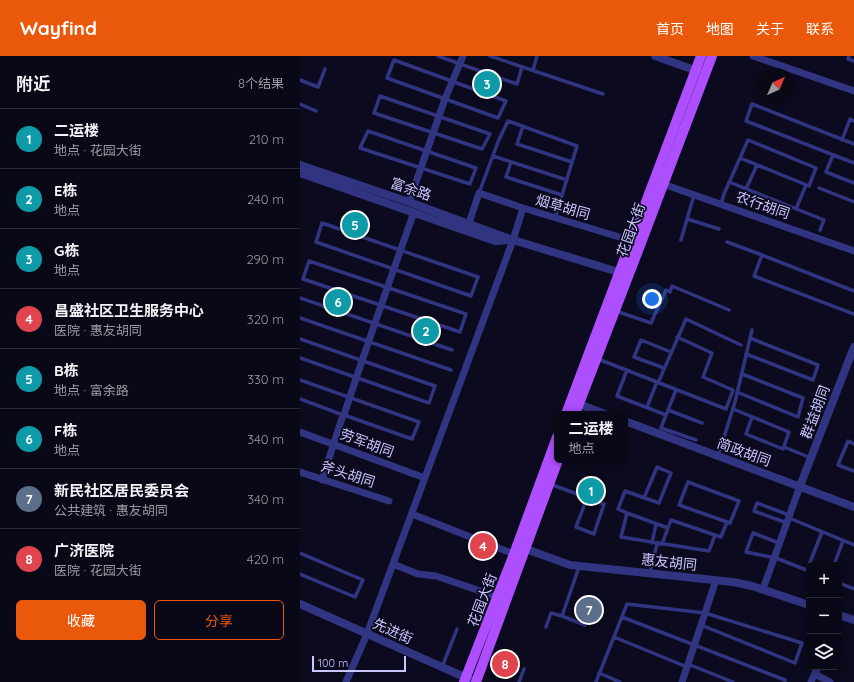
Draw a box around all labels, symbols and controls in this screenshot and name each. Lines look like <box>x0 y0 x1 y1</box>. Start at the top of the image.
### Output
text: Wayfind <box>20 16 97 40</box>
text: 首页 <box>656 20 684 38</box>
text: 地图 <box>706 20 734 38</box>
text: 关于 <box>756 20 784 38</box>
text: 联系 <box>806 20 834 38</box>
north arrow <box>758 68 794 104</box>
pin: 3 <box>474 69 500 99</box>
text: 附近 <box>16 73 50 94</box>
text: 8个结果 <box>238 75 284 91</box>
text: 二运楼 <box>54 121 99 140</box>
text: 1 <box>26 131 32 147</box>
text: 210 m <box>249 131 284 147</box>
text: 地点 · 花园大街 <box>54 142 142 158</box>
street label: 富余路 <box>388 174 434 204</box>
text: E栋 <box>54 181 78 200</box>
street label: 农行胡同 <box>734 187 792 223</box>
text: 2 <box>25 191 33 207</box>
text: 240 m <box>247 191 284 207</box>
street label: 烟草胡同 <box>534 191 592 223</box>
street label: 花园大街 <box>613 201 649 259</box>
text: 地点 <box>54 202 80 218</box>
pin: 5 <box>342 210 368 240</box>
text: G栋 <box>54 241 79 260</box>
text: 3 <box>26 251 32 267</box>
text: 290 m <box>246 251 284 267</box>
text: 地点 <box>54 262 80 278</box>
pin: 6 <box>325 287 351 317</box>
your location <box>642 289 662 309</box>
text: 昌盛社区卫生服务中心 <box>54 301 204 320</box>
text: 4 <box>25 311 33 327</box>
text: 320 m <box>247 311 284 327</box>
pin: 2 <box>413 316 439 346</box>
text: 医院 · 惠友胡同 <box>54 322 142 338</box>
text: B栋 <box>54 361 79 380</box>
text: 5 <box>25 371 33 387</box>
text: 330 m <box>247 371 284 387</box>
text: 地点 · 富余路 <box>54 382 129 398</box>
street label: 群益胡同 <box>797 383 833 441</box>
popup <box>554 411 628 463</box>
text: 二运楼 <box>568 419 614 438</box>
text: F栋 <box>54 421 77 440</box>
street label: 劳军胡同 <box>338 425 396 461</box>
text: 6 <box>25 431 33 447</box>
text: 340 m <box>247 431 284 447</box>
street label: 简政胡同 <box>715 434 773 470</box>
text: 地点 <box>568 440 595 456</box>
text: 地点 <box>54 442 80 458</box>
street label: 斧头胡同 <box>319 457 377 491</box>
pin: 1 <box>578 476 604 506</box>
text: 新民社区居民委员会 <box>54 481 189 500</box>
text: 7 <box>25 491 33 507</box>
text: 340 m <box>247 491 284 507</box>
text: 公共建筑 · 惠友胡同 <box>54 502 168 518</box>
pin: 4 <box>470 531 496 561</box>
text: 广济医院 <box>54 541 114 560</box>
street label: 惠友胡同 <box>640 550 698 574</box>
text: 8 <box>25 551 33 567</box>
text: 420 m <box>247 551 284 567</box>
text: 医院 · 花园大街 <box>54 562 142 578</box>
map controls <box>806 562 842 670</box>
button: + <box>806 562 842 598</box>
street label: 花园大街 <box>464 571 500 629</box>
pin: 7 <box>576 595 602 625</box>
button: − <box>806 598 842 634</box>
button: 收藏 <box>16 600 146 640</box>
button: 分享 <box>154 600 284 640</box>
street label: 先进街 <box>370 614 416 648</box>
button: layers <box>806 634 842 670</box>
pin: 8 <box>492 649 518 679</box>
scale bar <box>312 654 406 673</box>
text: 100 m <box>318 656 348 670</box>

